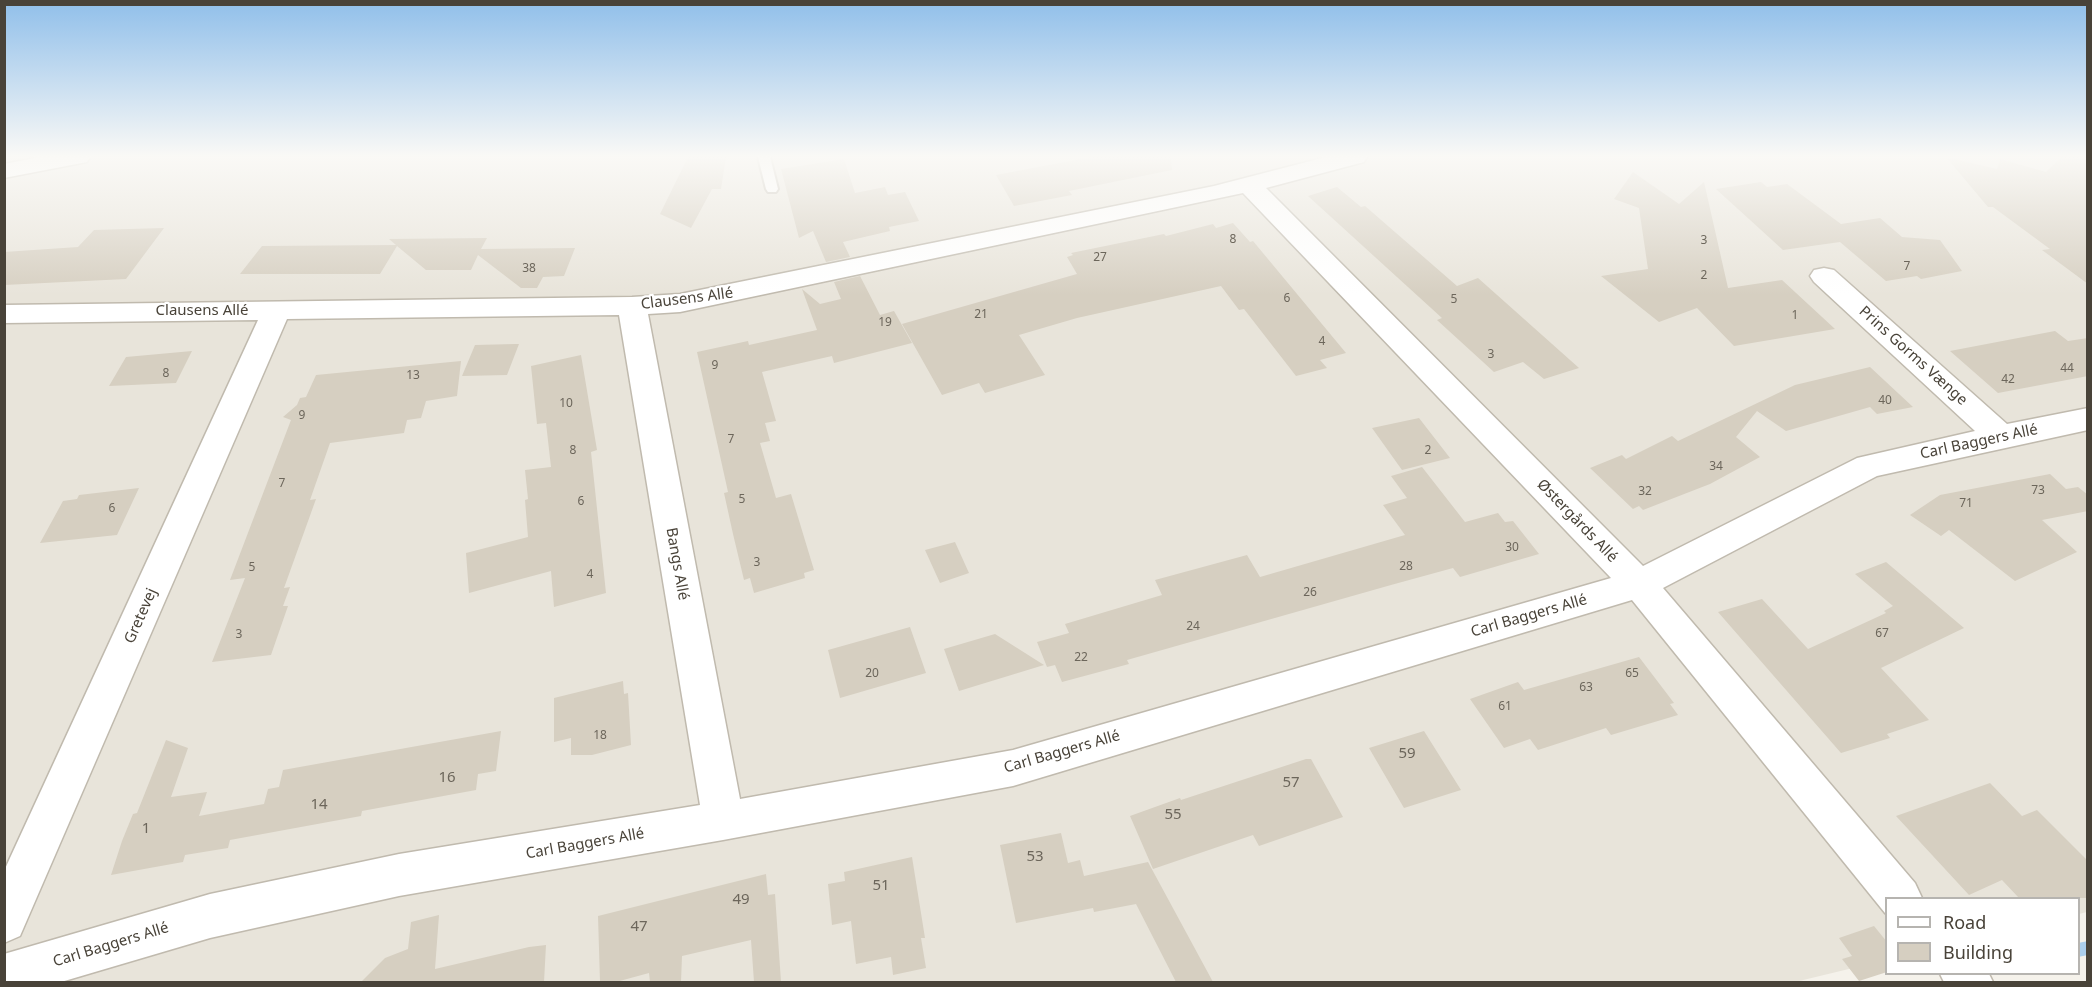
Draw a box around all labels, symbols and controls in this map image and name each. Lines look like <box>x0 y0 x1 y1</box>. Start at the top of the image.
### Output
house number: 8 <box>1230 233 1236 247</box>
house number: 3 <box>1701 234 1707 248</box>
house number: 27 <box>1093 251 1107 265</box>
house number: 7 <box>1904 260 1910 274</box>
house number: 38 <box>522 262 536 276</box>
house number: 2 <box>1701 269 1707 283</box>
street label: Clausens Allé <box>640 284 734 314</box>
house number: 6 <box>1284 292 1290 306</box>
house number: 5 <box>1451 293 1457 307</box>
street label: Clausens Allé <box>156 302 248 320</box>
street label: Prins Gorms Vænge <box>1855 303 1971 409</box>
house number: 21 <box>974 308 988 322</box>
house number: 1 <box>1792 309 1798 323</box>
house number: 19 <box>878 316 892 330</box>
house number: 4 <box>1319 335 1325 349</box>
house number: 3 <box>1488 348 1494 362</box>
house number: 9 <box>712 359 718 373</box>
house number: 44 <box>2060 362 2074 376</box>
house number: 8 <box>163 367 169 381</box>
house number: 13 <box>406 369 420 383</box>
house number: 42 <box>2001 373 2015 387</box>
house number: 40 <box>1878 394 1892 408</box>
house number: 10 <box>559 397 573 411</box>
house number: 9 <box>299 409 305 423</box>
street label: Carl Baggers Allé <box>1918 421 2040 463</box>
house number: 7 <box>728 433 734 447</box>
house number: 8 <box>570 444 576 458</box>
house number: 2 <box>1425 444 1431 458</box>
house number: 34 <box>1709 460 1723 474</box>
street label: Østergårds Allé <box>1533 476 1621 566</box>
house number: 7 <box>279 477 285 491</box>
house number: 73 <box>2031 484 2045 498</box>
house number: 32 <box>1638 485 1652 499</box>
house number: 5 <box>739 493 745 507</box>
house number: 6 <box>578 495 584 509</box>
house number: 71 <box>1959 497 1973 511</box>
house number: 6 <box>109 502 115 516</box>
street label: Bangs Allé <box>662 526 692 602</box>
house number: 30 <box>1505 541 1519 555</box>
house number: 3 <box>754 556 760 570</box>
house number: 28 <box>1399 560 1413 574</box>
house number: 5 <box>249 561 255 575</box>
house number: 4 <box>587 568 593 582</box>
street label: Gretevej <box>121 585 161 647</box>
house number: 26 <box>1303 586 1317 600</box>
street label: Carl Baggers Allé <box>1469 591 1589 641</box>
house number: 24 <box>1186 620 1200 634</box>
house number: 67 <box>1875 627 1889 641</box>
house number: 3 <box>236 628 242 642</box>
house number: 22 <box>1074 651 1088 665</box>
house number: 20 <box>865 667 879 681</box>
house number: 65 <box>1625 667 1639 681</box>
house number: 63 <box>1579 681 1593 695</box>
house number: 61 <box>1498 700 1512 714</box>
street label: Carl Baggers Allé <box>1002 727 1122 777</box>
house number: 18 <box>593 729 607 743</box>
house number: 59 <box>1398 745 1416 763</box>
house number: 16 <box>438 769 456 787</box>
house number: 57 <box>1282 774 1300 792</box>
house number: 14 <box>310 796 328 814</box>
house number: 55 <box>1164 806 1182 824</box>
house number: 1 <box>142 820 150 838</box>
street label: Carl Baggers Allé <box>524 825 646 863</box>
house number: 53 <box>1026 848 1044 866</box>
house number: 51 <box>872 877 890 895</box>
house number: 49 <box>732 891 750 909</box>
legend <box>1885 897 2080 975</box>
text: Road <box>1943 910 1986 934</box>
house number: 47 <box>630 918 648 936</box>
street label: Carl Baggers Allé <box>51 919 171 971</box>
text: Building <box>1943 940 2013 964</box>

